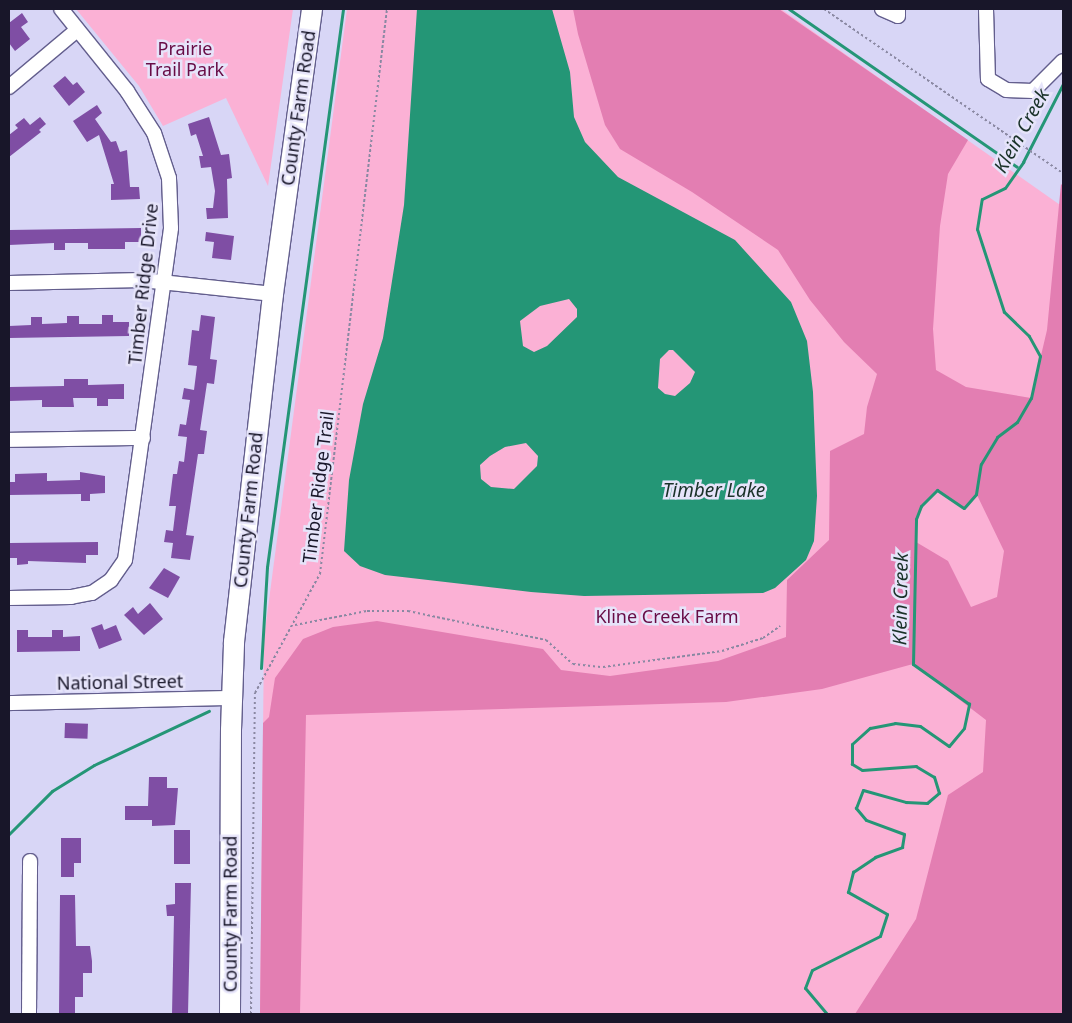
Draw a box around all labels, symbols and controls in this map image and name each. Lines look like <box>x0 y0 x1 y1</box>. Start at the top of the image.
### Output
street label: County Farm Road <box>276 29 320 187</box>
park label: Prairie Trail Park <box>146 38 224 80</box>
water label: Klein Creek <box>990 85 1054 177</box>
street label: Timber Ridge Drive <box>124 202 162 366</box>
street label: Timber Ridge Trail <box>298 410 338 564</box>
street label: County Farm Road <box>229 431 267 589</box>
water label: Timber Lake <box>663 480 765 502</box>
water label: Klein Creek <box>889 553 913 645</box>
park label: Kline Creek Farm <box>595 605 739 627</box>
street label: National Street <box>57 670 183 694</box>
street label: County Farm Road <box>219 836 241 992</box>

